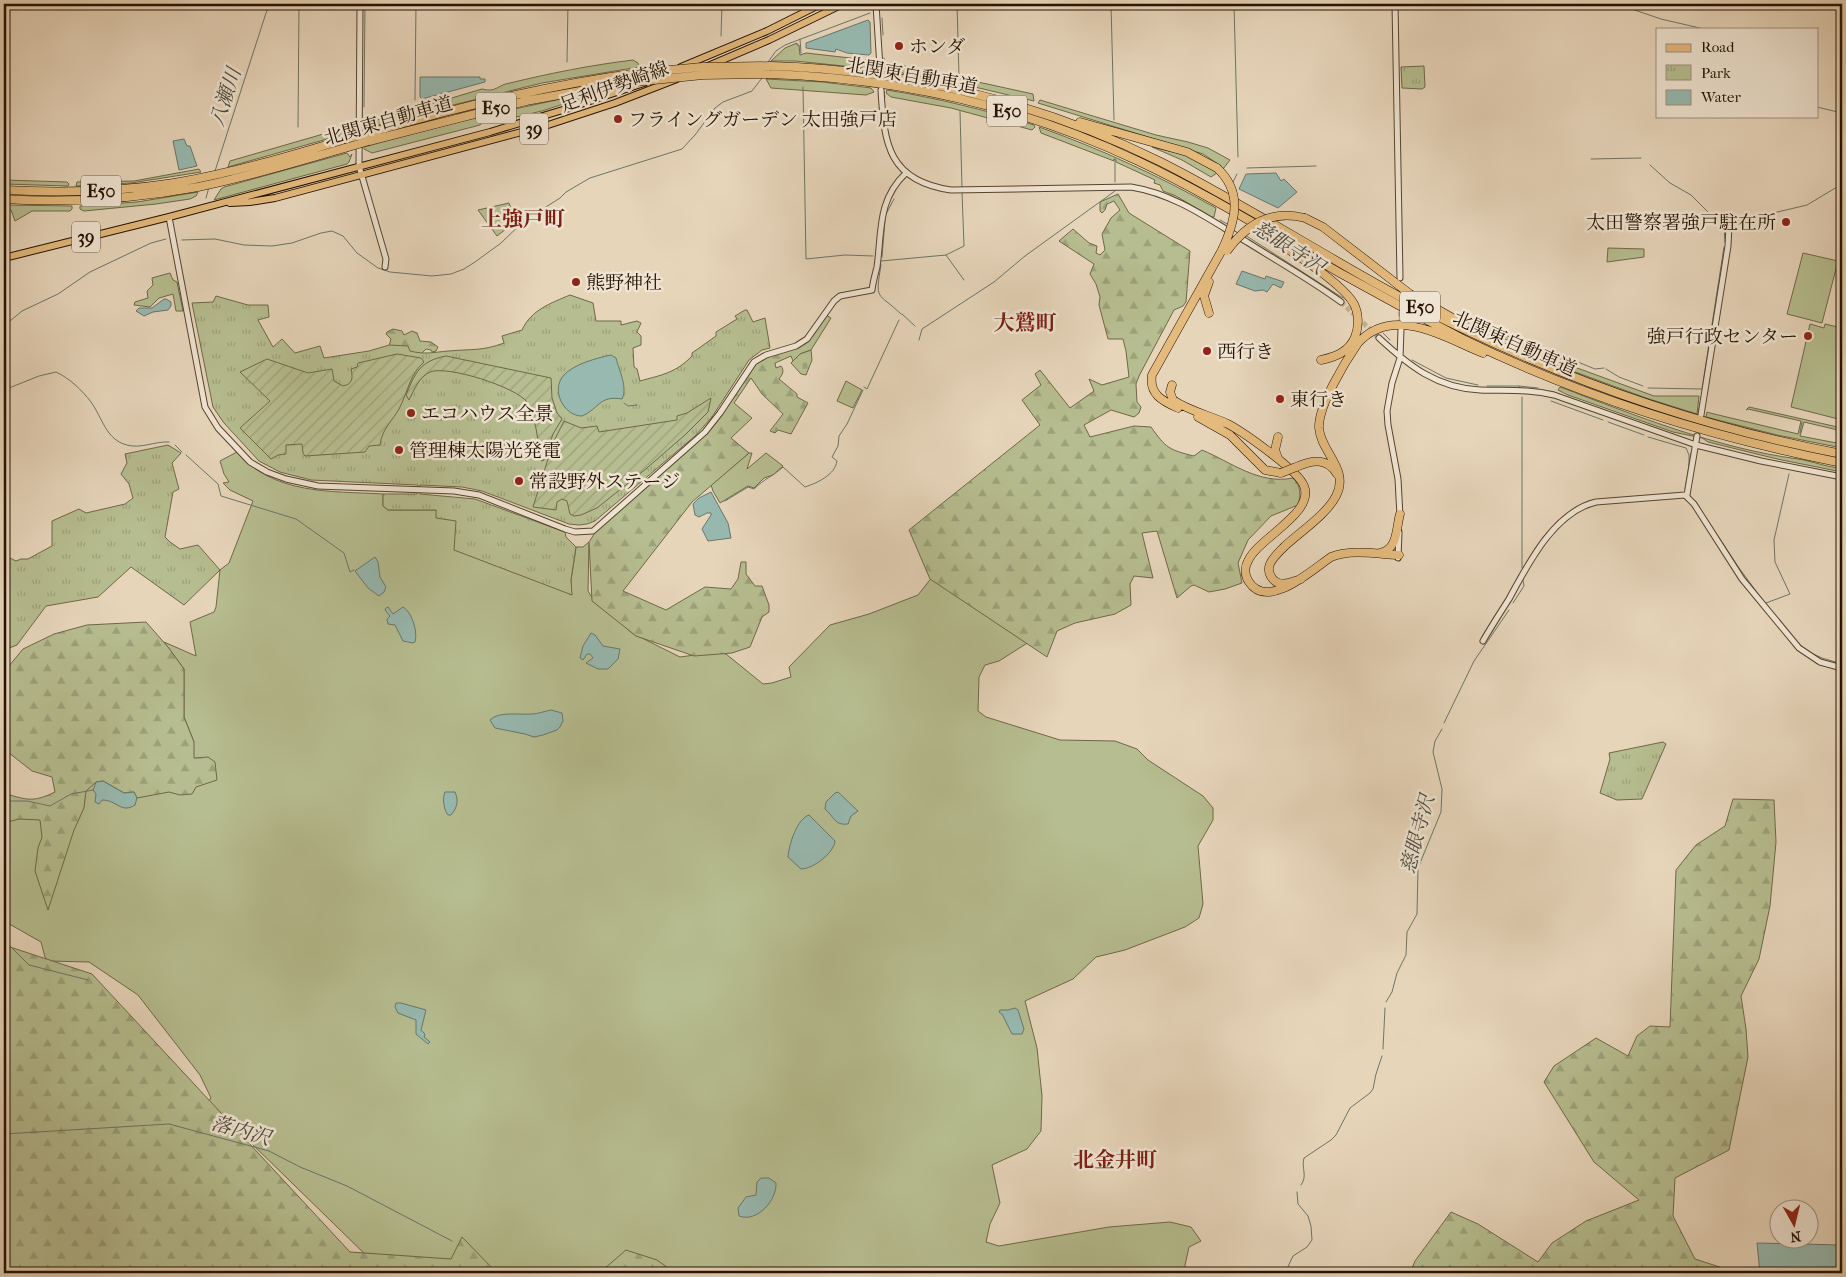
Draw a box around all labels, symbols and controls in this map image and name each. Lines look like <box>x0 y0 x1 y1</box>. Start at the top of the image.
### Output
legend <box>1656 28 1818 118</box>
place label: ホンダ <box>909 36 965 58</box>
text: Road <box>1701 38 1735 56</box>
marker: ホンダ <box>893 40 905 52</box>
street label: 北関東自動車道 <box>844 54 979 98</box>
street label: 足利伊勢崎線 <box>557 57 672 117</box>
water label: 八瀬川 <box>205 63 246 129</box>
text: Park <box>1701 64 1731 82</box>
text: Water <box>1700 88 1741 106</box>
street label: 北関東自動車道 <box>321 92 455 150</box>
road number: E50 <box>476 92 516 124</box>
road number: E50 <box>987 95 1027 126</box>
place label: フライングガーデン 太田強戸店 <box>628 109 897 131</box>
marker: フライングガーデン 太田強戸店 <box>612 113 624 125</box>
road number: 39 <box>520 114 548 144</box>
road number: E50 <box>81 176 121 207</box>
district label: 上強戸町 <box>481 207 565 231</box>
place label: 太田警察署強戸駐在所 <box>1586 212 1776 234</box>
water label: 慈眼寺沢 <box>1249 216 1331 280</box>
marker: 太田警察署強戸駐在所 <box>1780 216 1792 228</box>
road number: 39 <box>72 222 100 252</box>
place label: 熊野神社 <box>586 272 662 294</box>
marker: 熊野神社 <box>570 276 582 288</box>
road number: E50 <box>1400 292 1440 322</box>
street label: 北関東自動車道 <box>1449 307 1580 381</box>
district label: 大鷲町 <box>994 311 1057 335</box>
place label: 強戸行政センター <box>1647 326 1798 348</box>
marker: 強戸行政センター <box>1802 330 1814 342</box>
place label: 西行き <box>1217 341 1274 363</box>
marker: 西行き <box>1201 345 1213 357</box>
place label: 東行き <box>1290 389 1347 411</box>
marker: 東行き <box>1274 393 1286 405</box>
place label: エコハウス全景 <box>421 403 553 425</box>
marker: エコハウス全景 <box>405 407 417 419</box>
place label: 管理棟太陽光発電 <box>409 440 561 462</box>
marker: 管理棟太陽光発電 <box>393 444 405 456</box>
place label: 常設野外ステージ <box>529 471 680 493</box>
marker: 常設野外ステージ <box>513 475 525 487</box>
water label: 慈眼寺沢 <box>1396 790 1440 876</box>
water label: 落内沢 <box>209 1111 276 1151</box>
district label: 北金井町 <box>1073 1148 1157 1172</box>
north arrow <box>1768 1200 1818 1250</box>
text: N <box>1789 1227 1802 1246</box>

